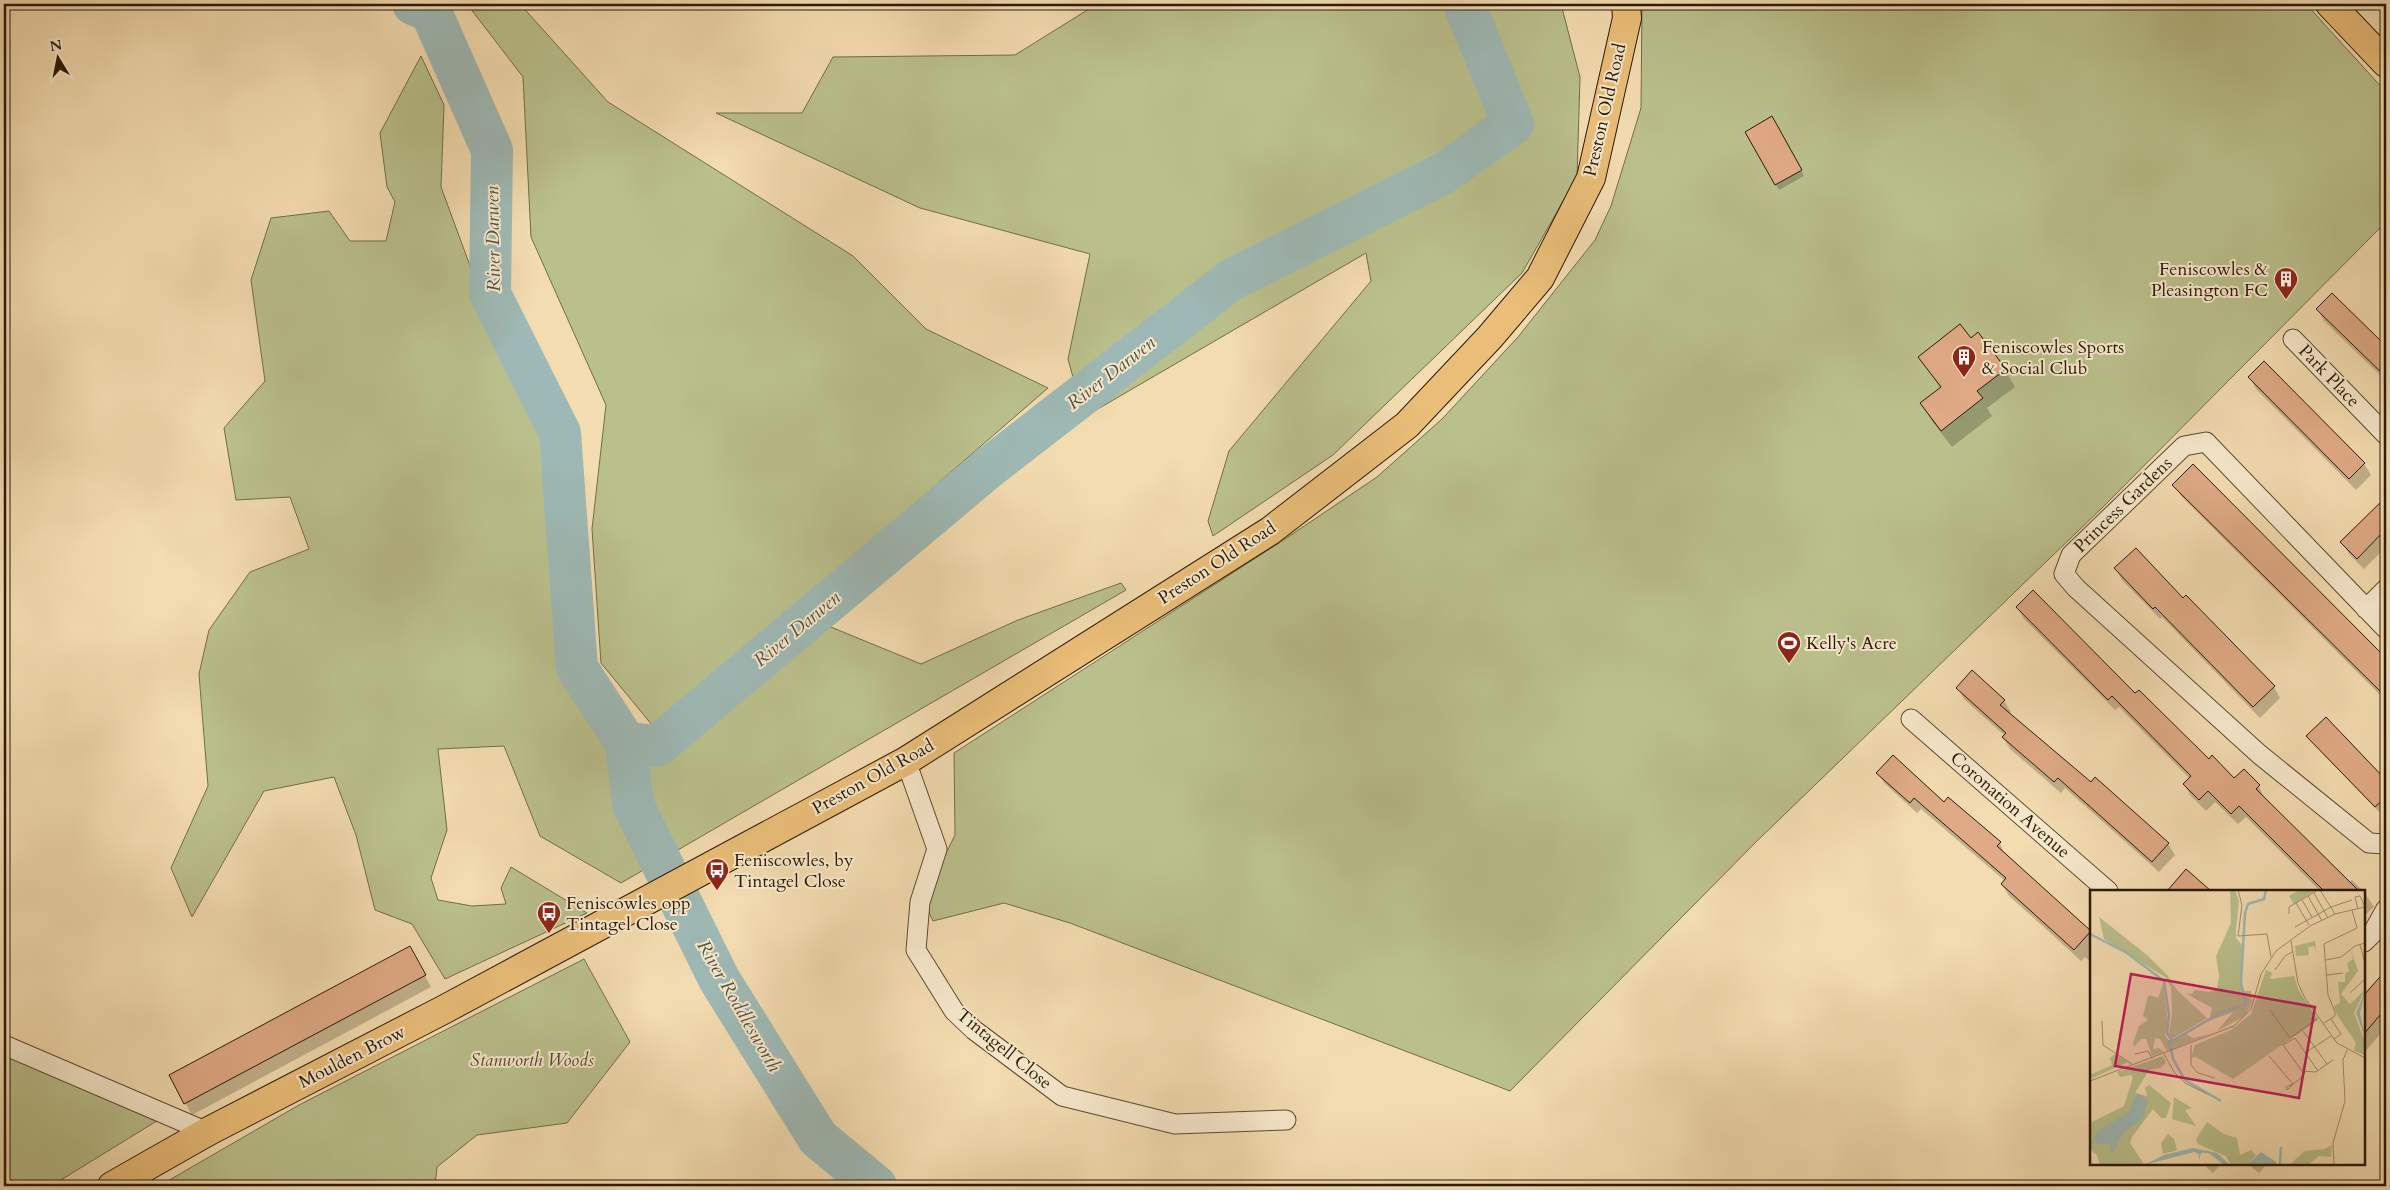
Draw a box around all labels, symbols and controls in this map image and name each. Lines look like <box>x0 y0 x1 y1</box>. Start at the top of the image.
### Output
north arrow <box>32 32 82 82</box>
text: N <box>48 35 63 56</box>
street label: Preston Old Road <box>1578 41 1633 179</box>
water label: River Darwen <box>479 185 507 292</box>
place label: Feniscowles & Pleasington FC <box>2151 257 2269 303</box>
building icon: Feniscowles & Pleasington FC <box>2273 266 2299 300</box>
water label: River Darwen <box>1061 330 1161 416</box>
place label: Feniscowles Sports & Social Club <box>1982 335 2124 381</box>
street label: Park Place <box>2293 339 2365 413</box>
building icon: Feniscowles Sports & Social Club <box>1951 344 1977 378</box>
street label: Princess Gardens <box>2068 451 2178 559</box>
street label: Preston Old Road <box>1153 515 1281 611</box>
water label: River Darwen <box>748 585 846 673</box>
sports icon: Kelly's Acre <box>1776 630 1802 664</box>
place label: Kelly's Acre <box>1806 631 1897 656</box>
street label: Preston Old Road <box>807 733 939 821</box>
street label: Coronation Avenue <box>1945 746 2075 864</box>
place label: Feniscowles, by Tintagel Close <box>734 848 854 894</box>
bus stop icon: Feniscowles, by Tintagel Close <box>704 857 730 891</box>
inset map <box>2090 890 2365 1165</box>
place label: Feniscowles opp Tintagel Close <box>566 891 691 937</box>
bus stop icon: Feniscowles opp Tintagel Close <box>536 900 562 934</box>
water label: River Roddlesworth <box>691 935 787 1077</box>
street label: Tintagell Close <box>951 1003 1057 1095</box>
street label: Moulden Brow <box>294 1019 410 1095</box>
park label: Stanworth Woods <box>470 1048 594 1073</box>

